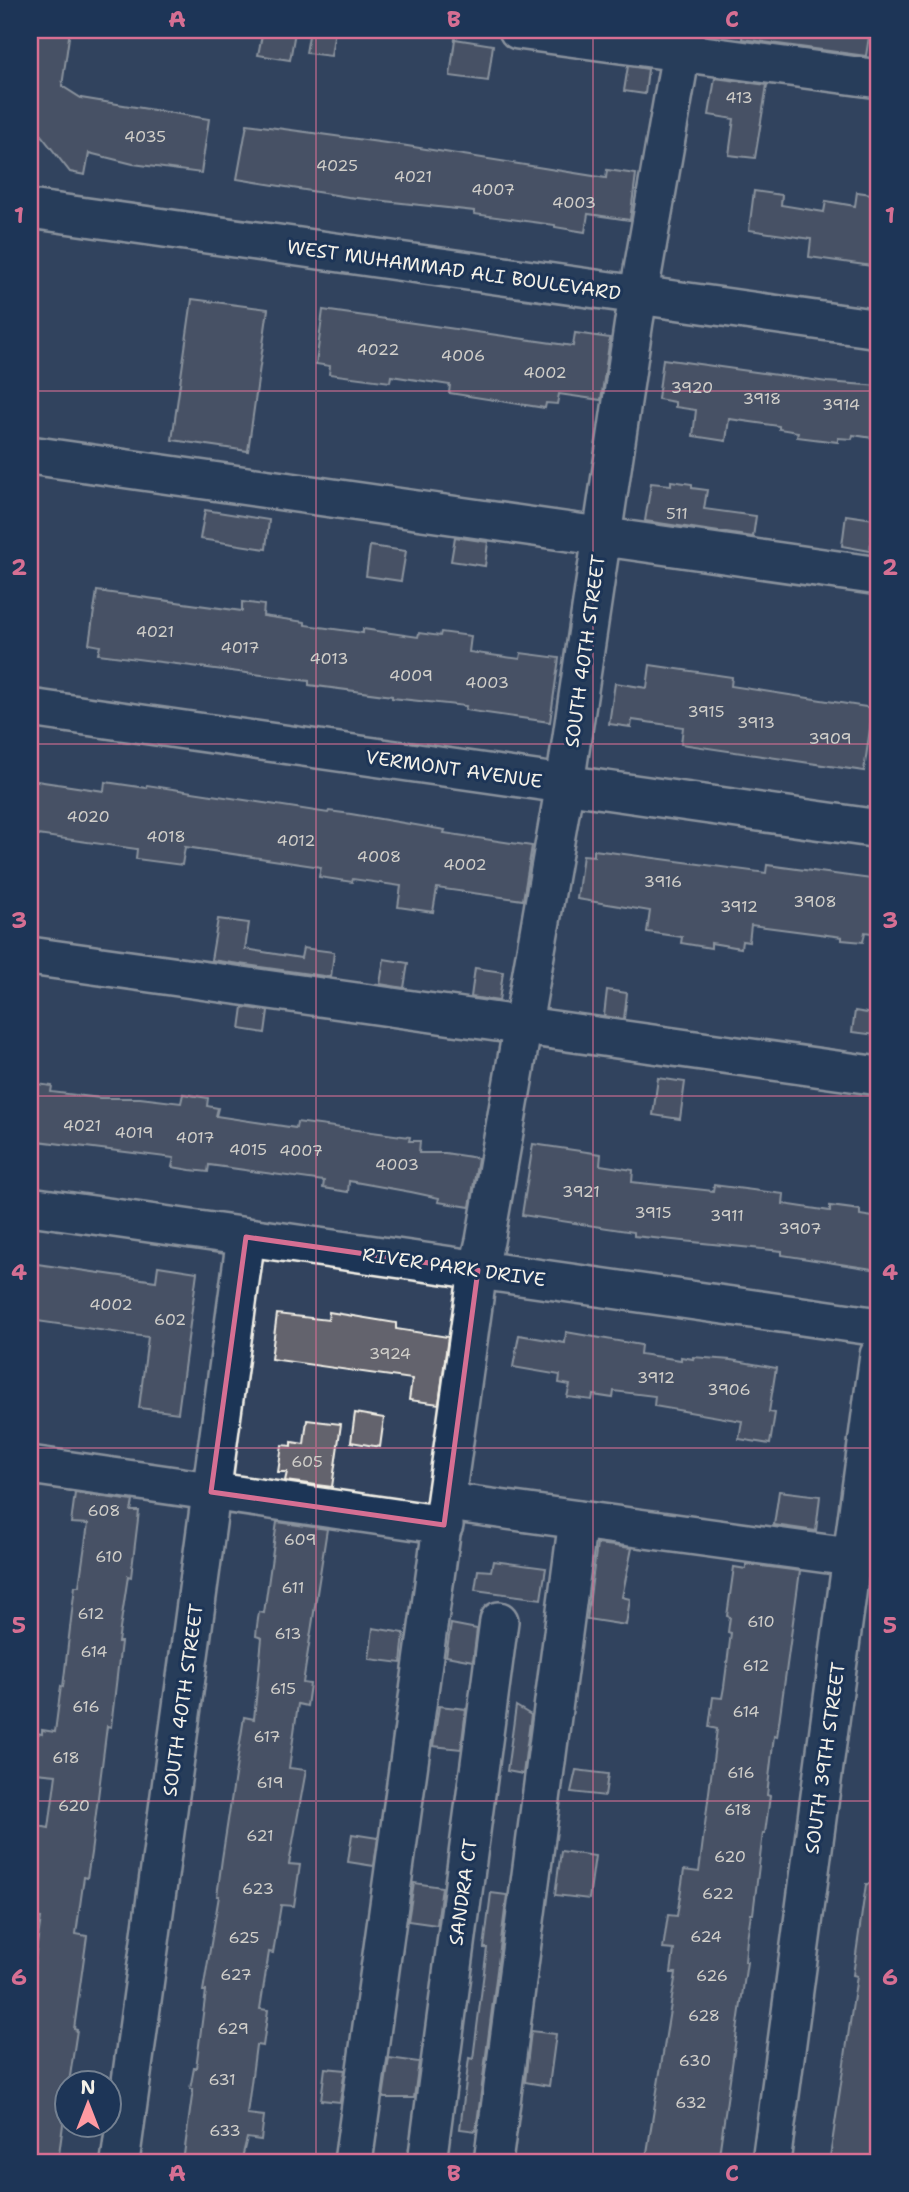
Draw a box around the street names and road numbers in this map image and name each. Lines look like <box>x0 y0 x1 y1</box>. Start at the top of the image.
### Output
street label: WEST MUHAMMAD ALI BOULEVARD <box>285 234 623 306</box>
street label: SOUTH 40TH STREET <box>559 553 611 749</box>
street label: VERMONT AVENUE <box>364 744 544 794</box>
street label: RIVER PARK DRIVE <box>361 1242 547 1292</box>
street label: SOUTH 40TH STREET <box>157 1602 209 1798</box>
street label: SOUTH 39TH STREET <box>799 1660 851 1856</box>
street label: SANDRA CT <box>443 1837 483 1947</box>

